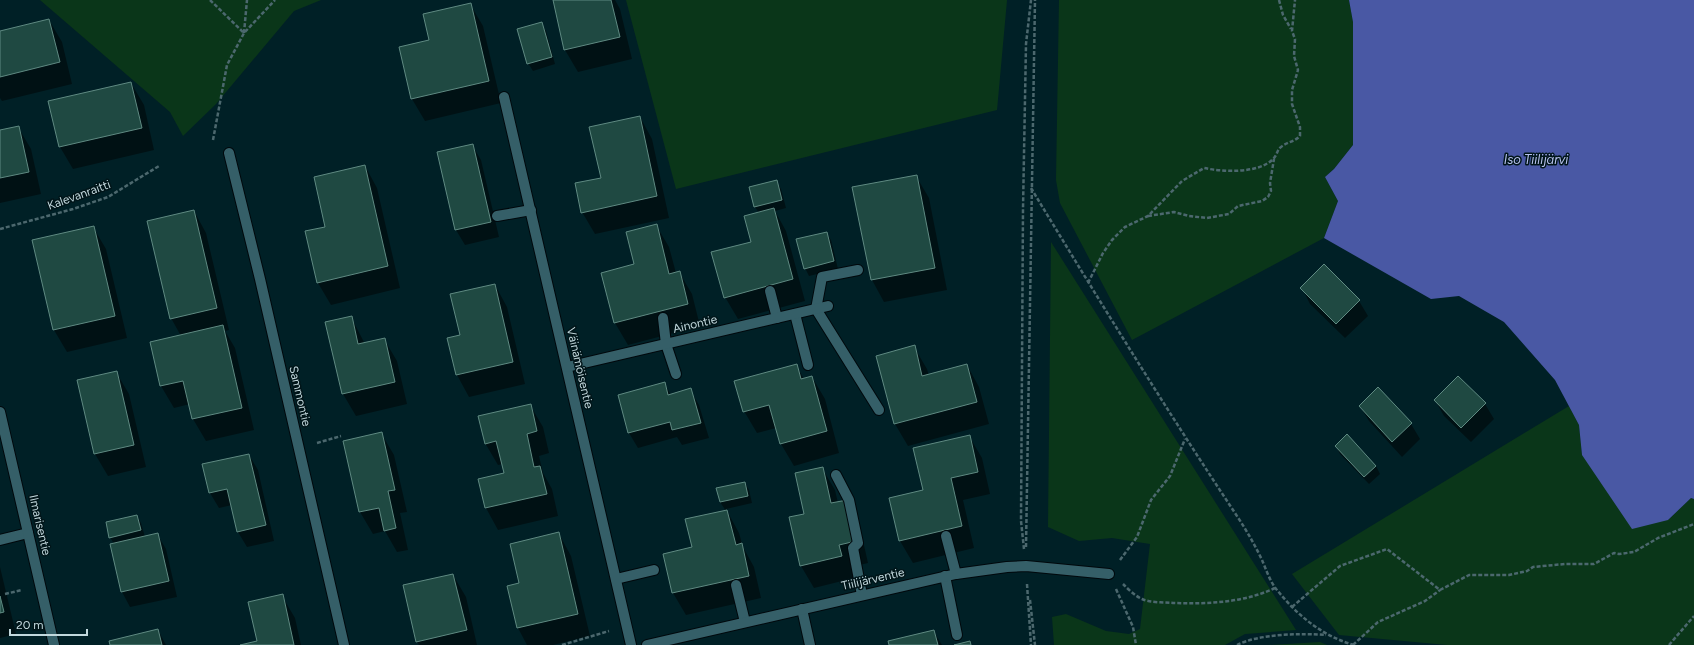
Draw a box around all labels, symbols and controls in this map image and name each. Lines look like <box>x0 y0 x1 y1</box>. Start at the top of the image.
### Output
water label: Iso Tiilijärvi <box>1504 152 1569 167</box>
street label: Kalevanraitti <box>46 177 112 213</box>
street label: Ainontie <box>671 312 719 336</box>
street label: Väinämöisentie <box>564 326 596 410</box>
street label: Sammontie <box>286 364 314 428</box>
street label: Ilmarisentie <box>26 493 54 557</box>
street label: Tiilijärventie <box>840 565 906 593</box>
scale bar <box>10 611 87 637</box>
text: 20 m <box>16 618 44 632</box>

